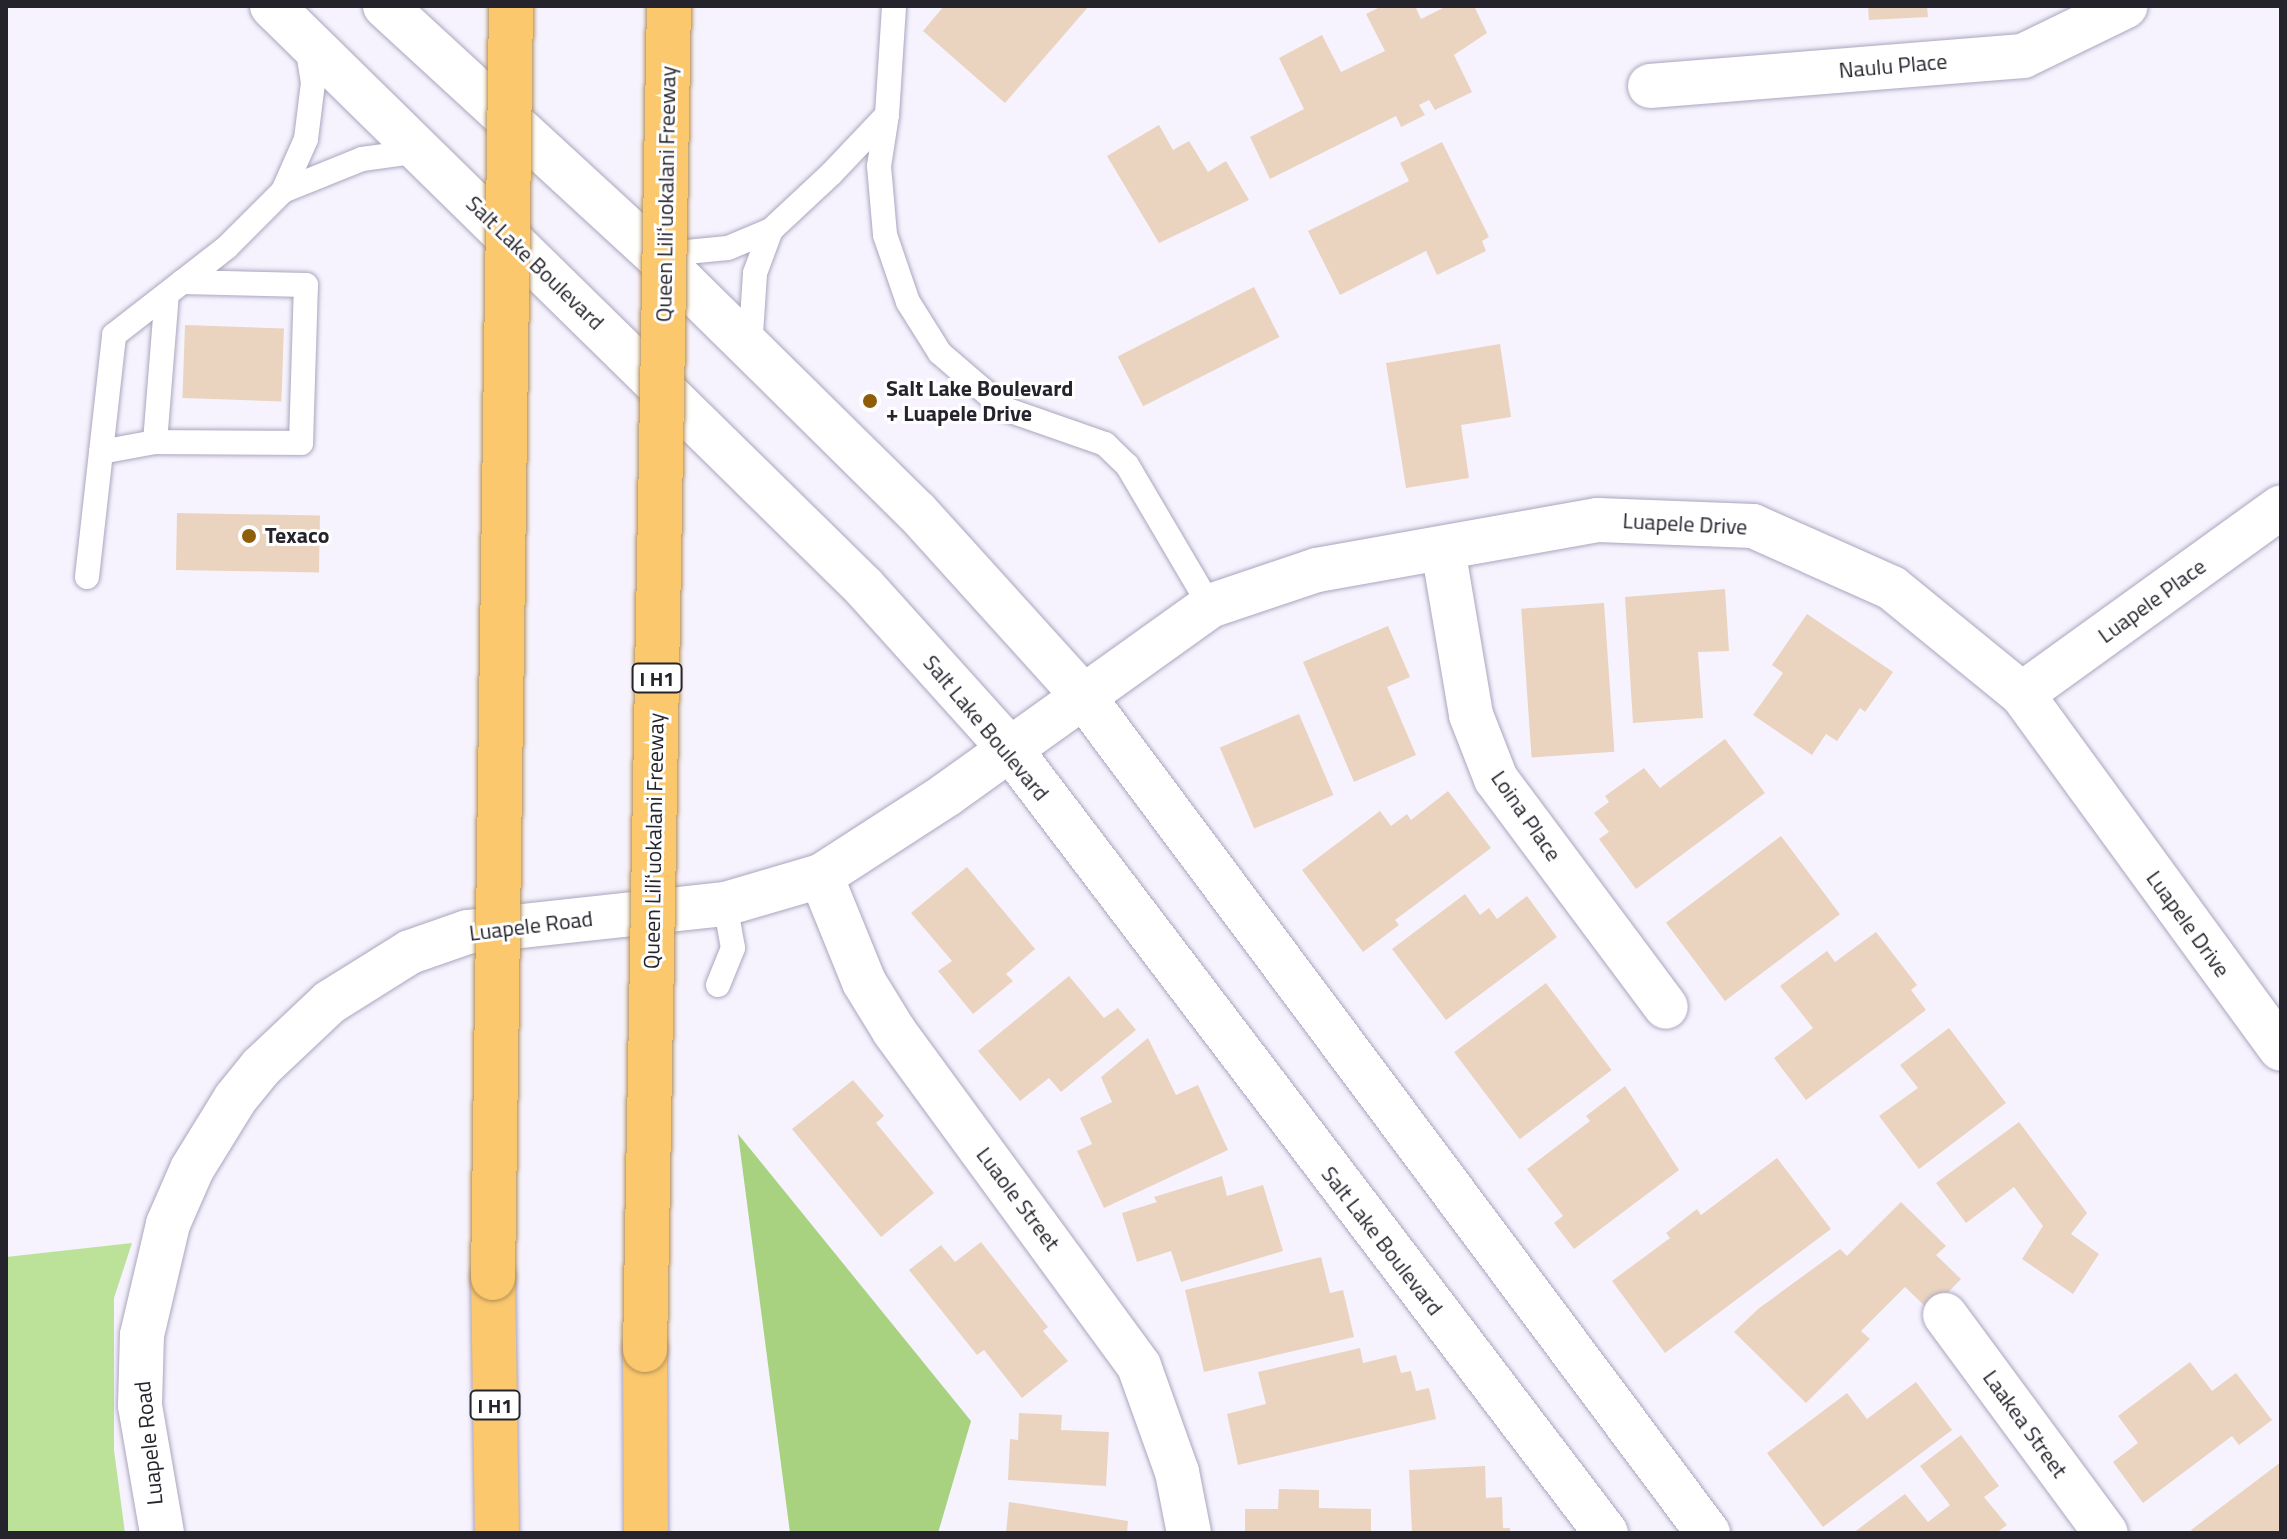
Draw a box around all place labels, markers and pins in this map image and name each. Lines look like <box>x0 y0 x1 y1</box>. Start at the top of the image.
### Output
place label: Salt Lake Boulevard + Luapele Drive <box>886 375 1073 426</box>
marker: Salt Lake Boulevard + Luapele Drive <box>861 392 879 410</box>
place label: Texaco <box>265 523 329 549</box>
marker: Texaco <box>240 527 258 545</box>

